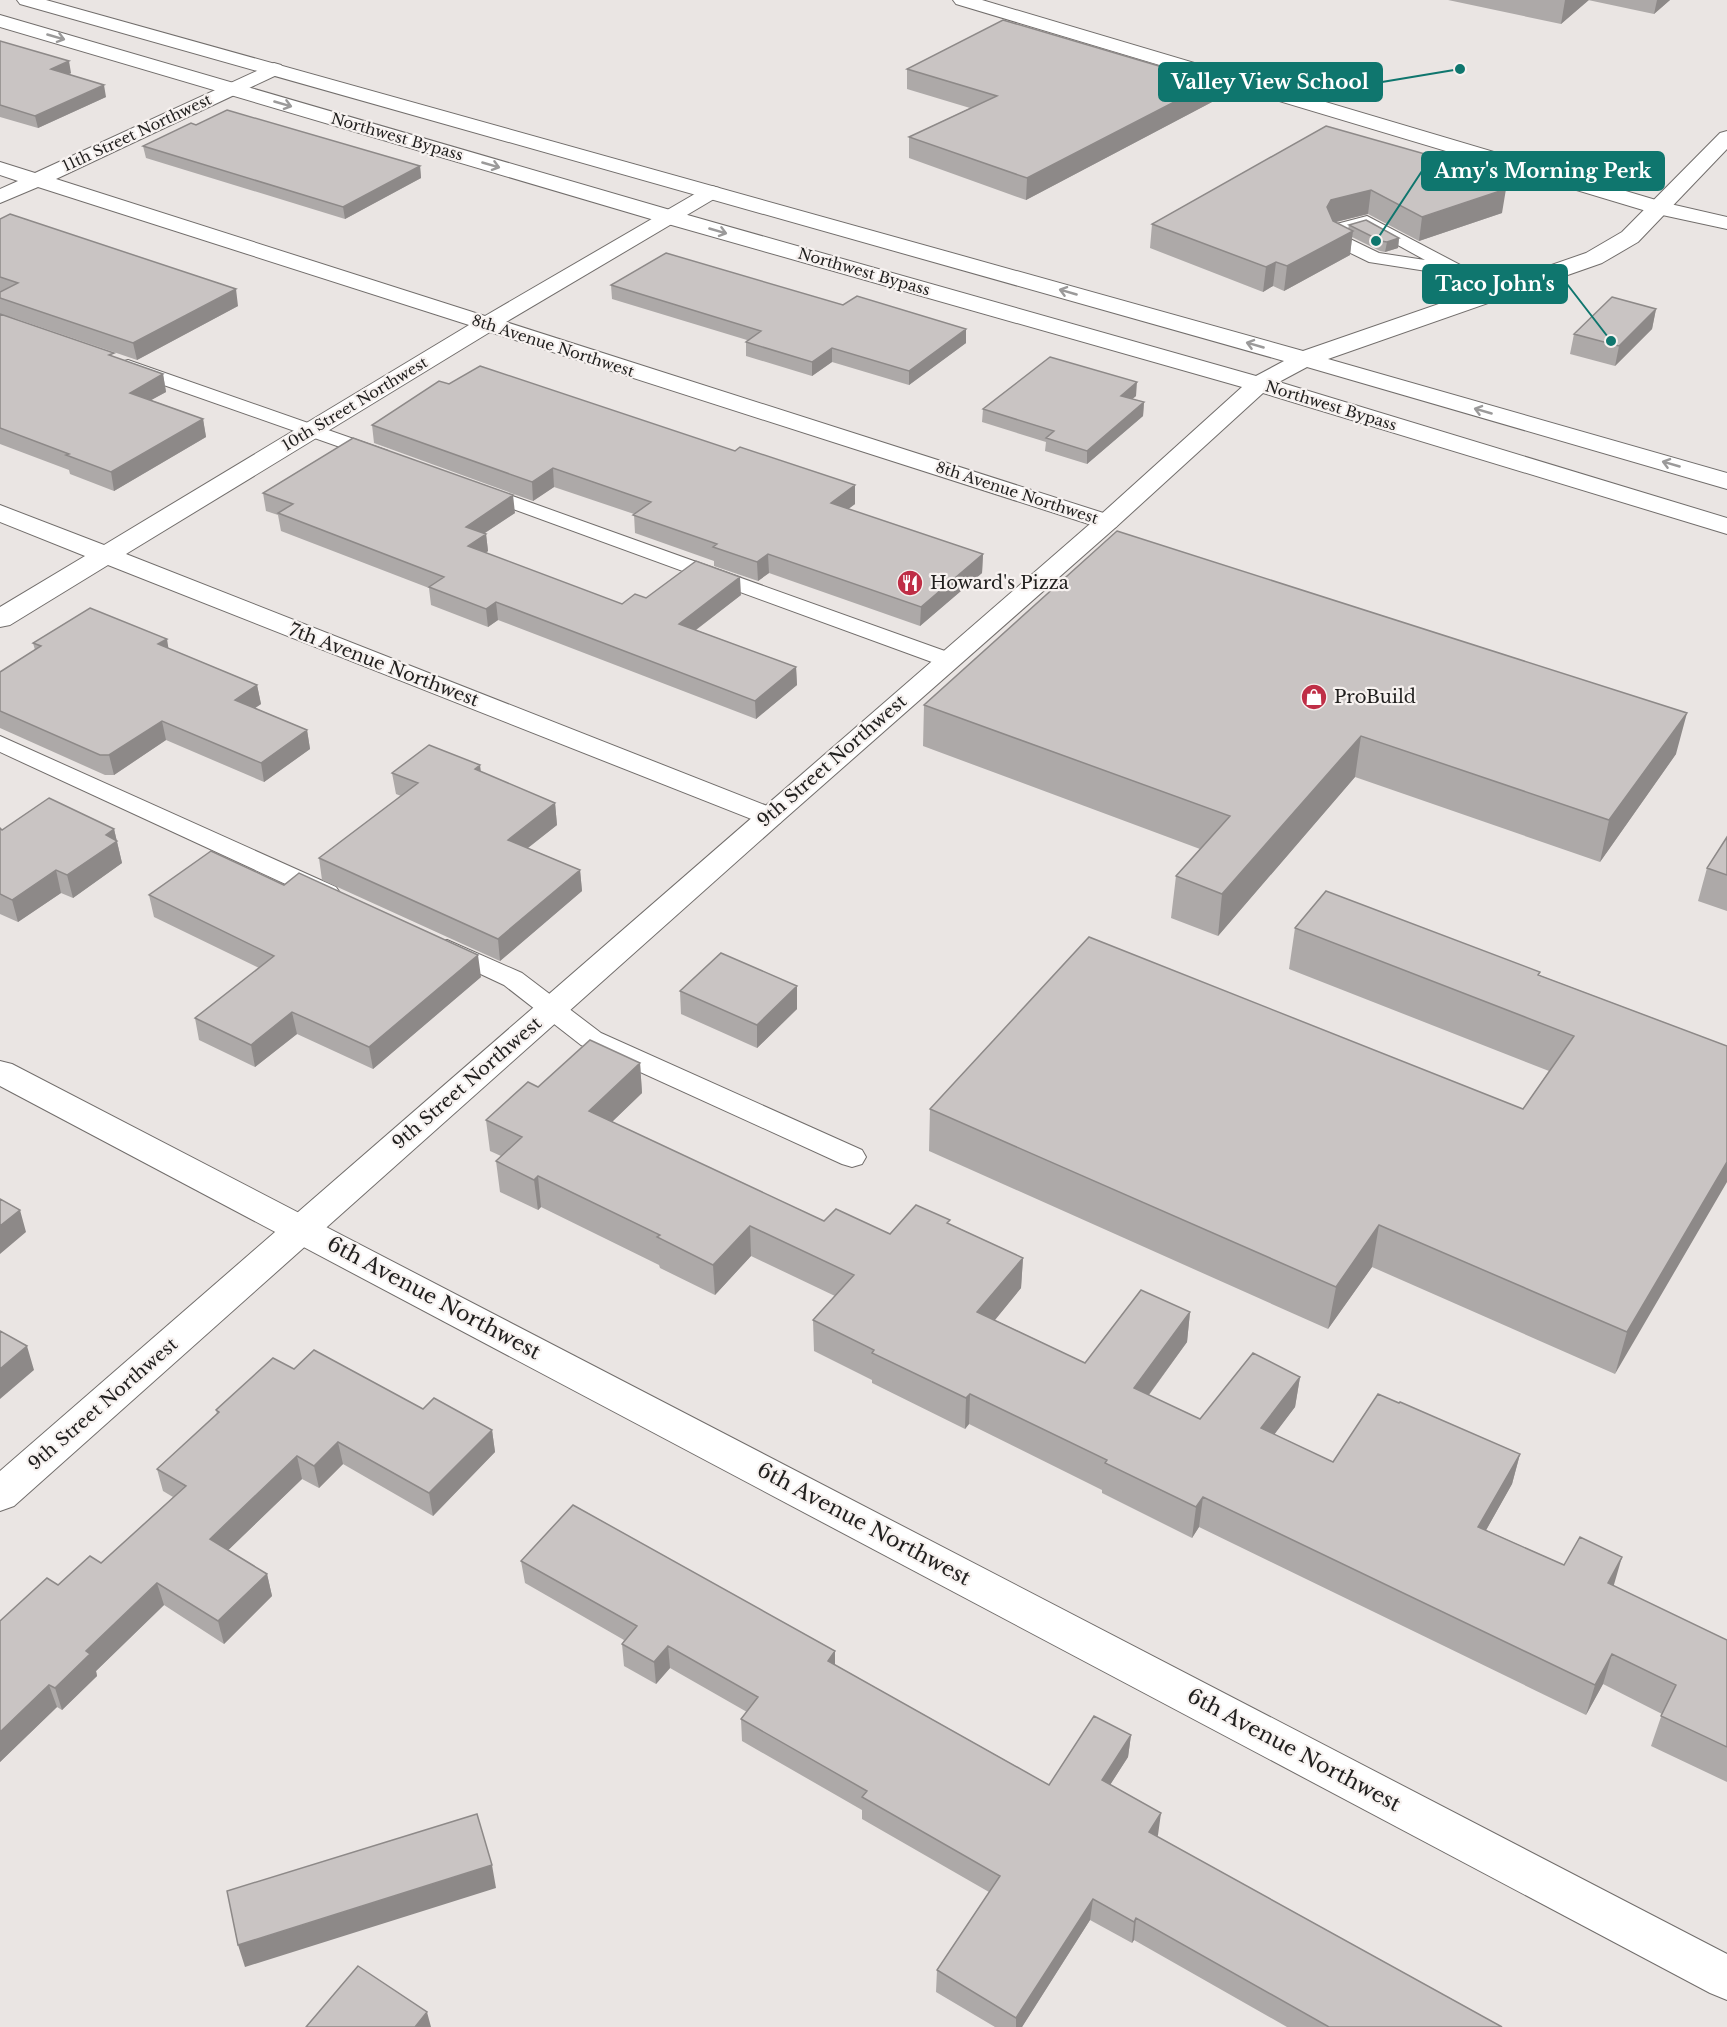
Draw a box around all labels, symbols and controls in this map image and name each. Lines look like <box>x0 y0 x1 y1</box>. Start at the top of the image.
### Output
one-way arrow <box>46 32 65 43</box>
callout: Valley View School <box>1159 63 1382 101</box>
text: Valley View School <box>1170 70 1369 94</box>
street label: 11th Street Northwest <box>59 89 215 175</box>
one-way arrow <box>274 99 293 110</box>
street label: Northwest Bypass <box>329 109 466 165</box>
callout: Amy's Morning Perk <box>1422 152 1664 190</box>
text: Amy's Morning Perk <box>1433 159 1652 183</box>
one-way arrow <box>481 160 500 171</box>
one-way arrow <box>708 226 727 237</box>
street label: Northwest Bypass <box>796 244 933 300</box>
callout: Taco John's <box>1423 265 1567 303</box>
text: Taco John's <box>1435 272 1555 296</box>
one-way arrow <box>1059 286 1078 298</box>
street label: 8th Avenue Northwest <box>470 310 637 381</box>
one-way arrow <box>1246 339 1265 350</box>
street label: 10th Street Northwest <box>279 352 431 455</box>
street label: Northwest Bypass <box>1263 376 1399 435</box>
one-way arrow <box>1474 404 1493 416</box>
street label: 8th Avenue Northwest <box>934 457 1101 528</box>
one-way arrow <box>1662 458 1681 469</box>
restaurant icon: Howard's Pizza <box>895 568 925 598</box>
place label: Howard's Pizza <box>930 572 1069 594</box>
street label: 7th Avenue Northwest <box>286 619 482 711</box>
shop icon: ProBuild <box>1299 682 1329 712</box>
place label: ProBuild <box>1334 686 1416 708</box>
street label: 9th Street Northwest <box>753 690 911 832</box>
street label: 9th Street Northwest <box>388 1012 546 1154</box>
street label: 6th Avenue Northwest <box>323 1231 545 1365</box>
street label: 9th Street Northwest <box>24 1333 182 1475</box>
street label: 6th Avenue Northwest <box>753 1457 975 1591</box>
street label: 6th Avenue Northwest <box>1183 1683 1405 1817</box>

